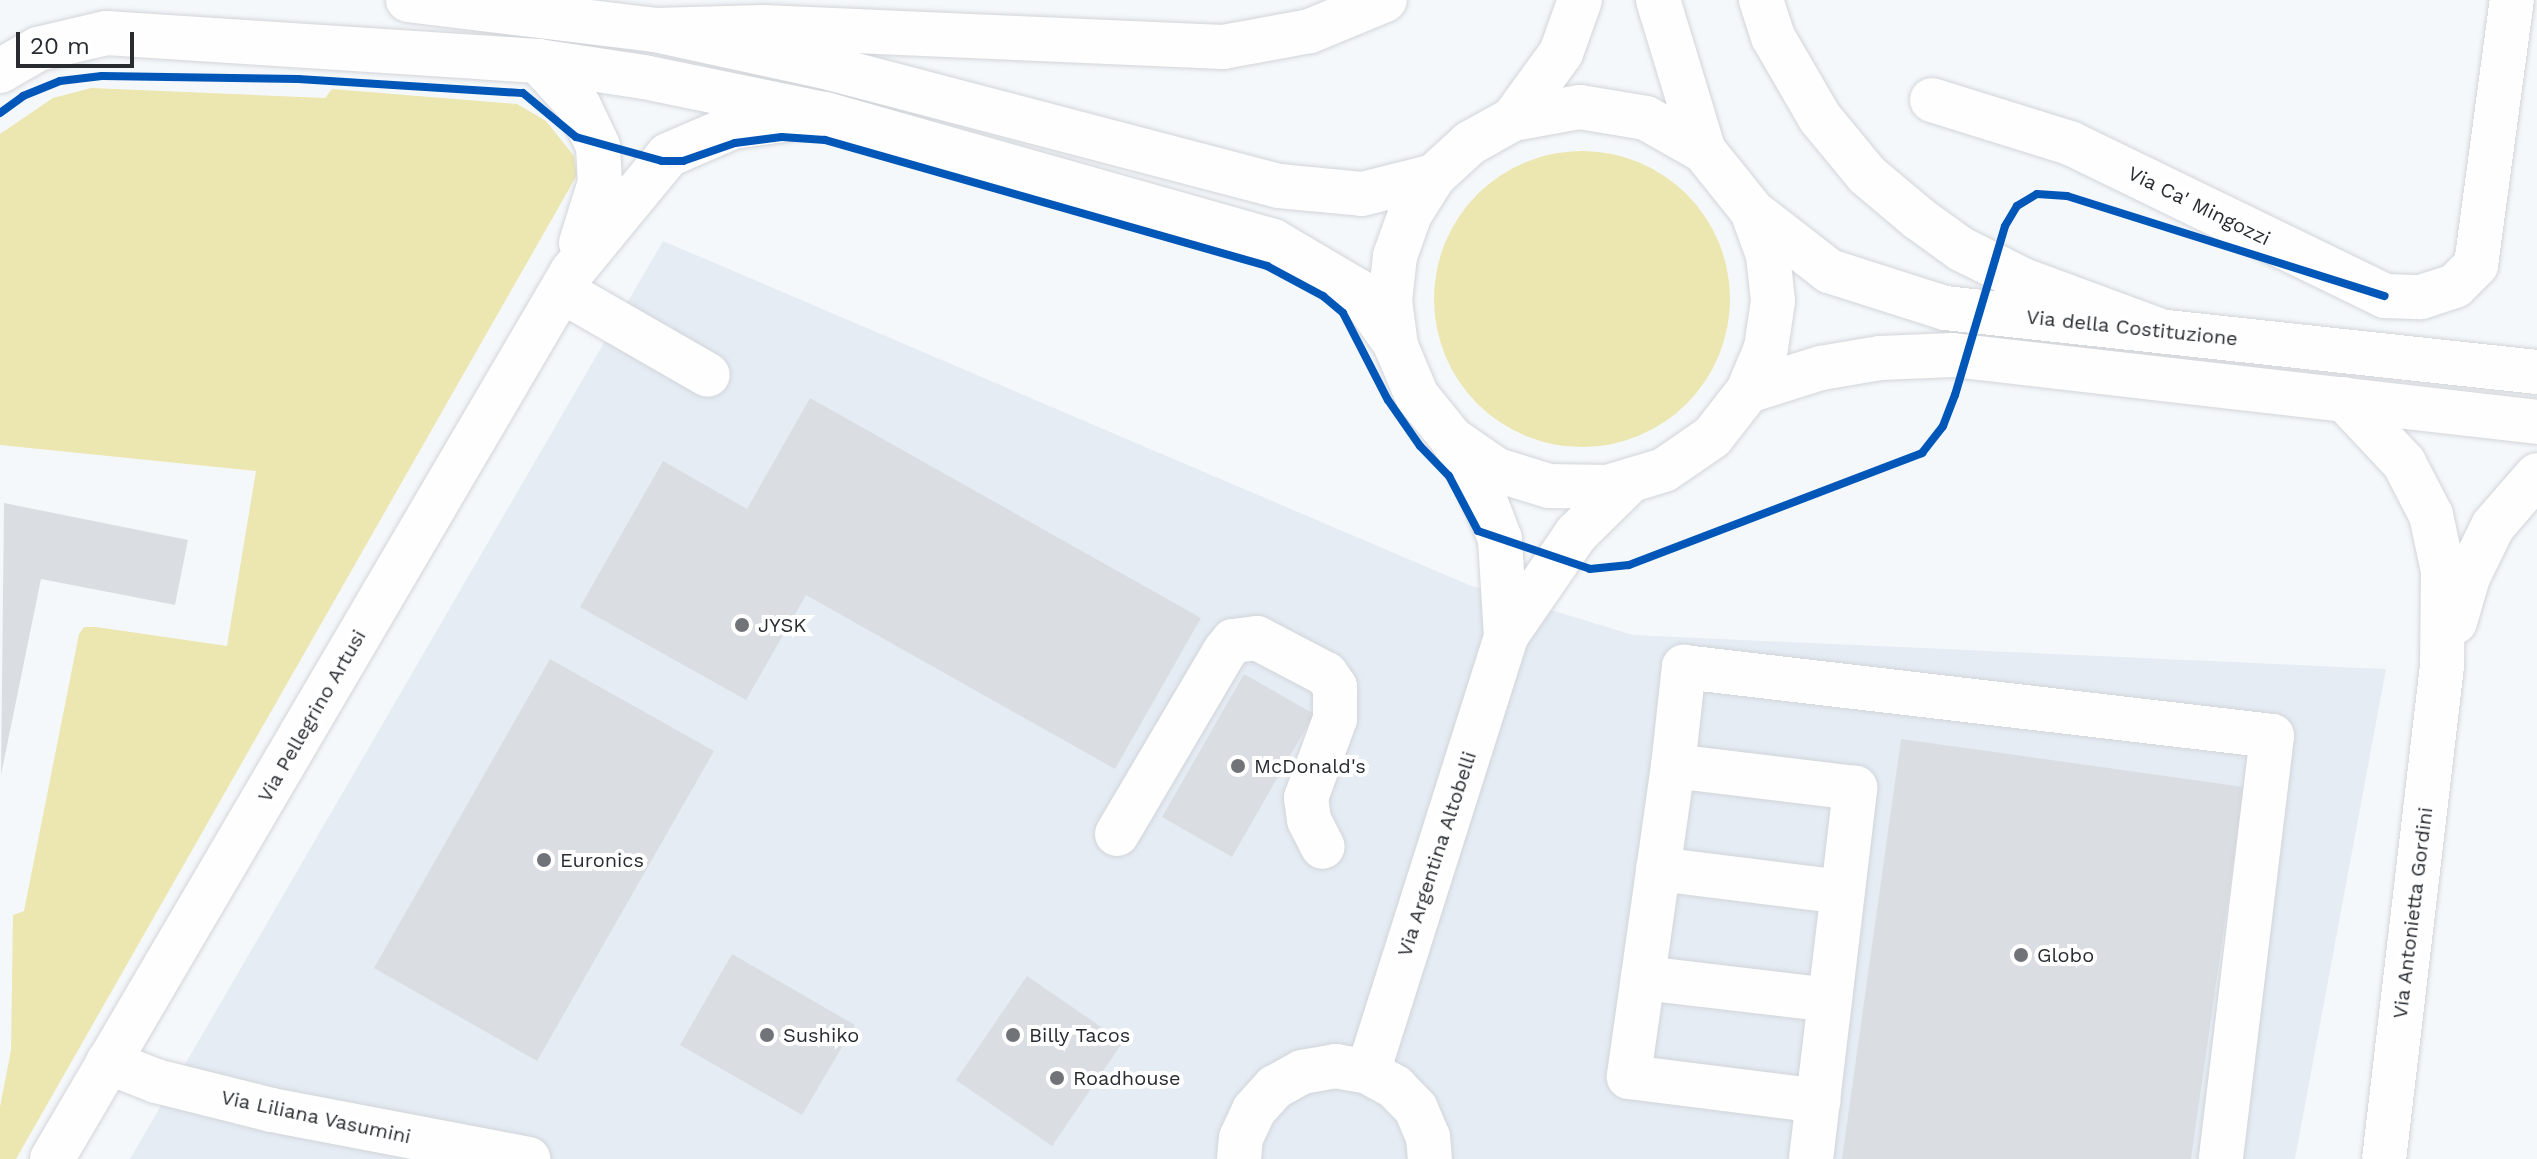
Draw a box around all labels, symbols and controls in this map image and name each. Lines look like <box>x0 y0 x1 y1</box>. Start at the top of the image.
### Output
scale bar <box>20 16 138 66</box>
text: 20 m <box>30 32 90 60</box>
street label: Via Ca' Mingozzi <box>2124 161 2274 251</box>
street label: Via della Costituzione <box>2025 305 2239 351</box>
place label: JYSK <box>758 613 806 637</box>
marker: JYSK <box>733 616 751 634</box>
street label: Via Pellegrino Artusi <box>253 625 371 807</box>
street label: Via Argentina Altobelli <box>1392 747 1482 961</box>
place label: McDonald's <box>1254 754 1366 778</box>
marker: McDonald's <box>1229 757 1247 775</box>
street label: Via Antonietta Gordini <box>2388 805 2438 1021</box>
place label: Euronics <box>560 848 644 872</box>
marker: Euronics <box>535 851 553 869</box>
place label: Globo <box>2037 943 2094 967</box>
marker: Globo <box>2012 946 2030 964</box>
place label: Sushiko <box>783 1023 859 1047</box>
place label: Billy Tacos <box>1029 1023 1131 1047</box>
marker: Sushiko <box>758 1026 776 1044</box>
marker: Billy Tacos <box>1004 1026 1022 1044</box>
place label: Roadhouse <box>1073 1066 1181 1090</box>
marker: Roadhouse <box>1048 1069 1066 1087</box>
street label: Via Liliana Vasumini <box>218 1085 414 1149</box>

